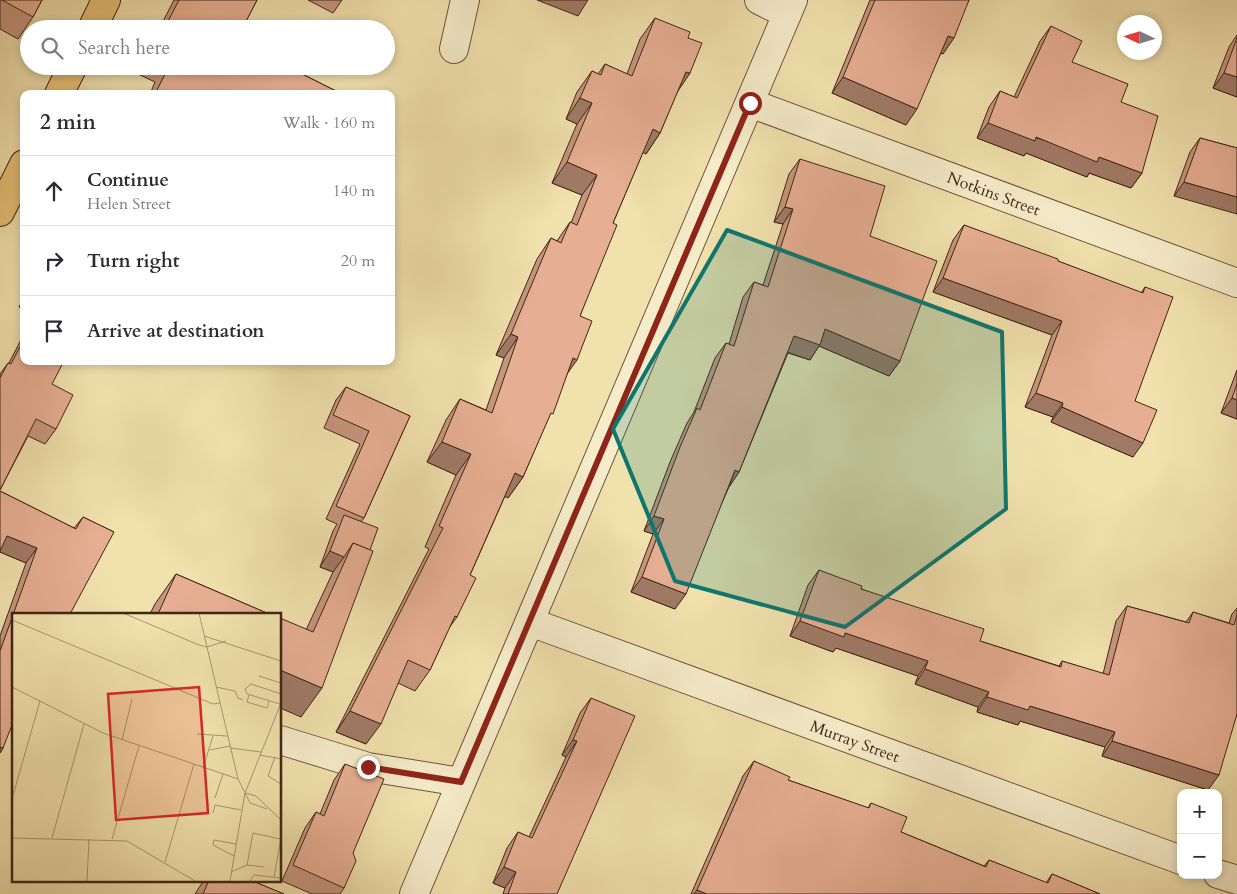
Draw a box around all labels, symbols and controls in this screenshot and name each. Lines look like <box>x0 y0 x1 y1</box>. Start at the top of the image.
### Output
north arrow <box>1117 15 1162 60</box>
search box <box>20 20 395 75</box>
icon: search <box>38 34 66 62</box>
text: Search here <box>78 35 170 61</box>
route start <box>739 92 762 115</box>
text: 2 min <box>40 108 96 137</box>
text: Walk · 160 m <box>283 112 375 134</box>
text: Continue <box>87 167 169 193</box>
street label: Notkins Street <box>944 167 1043 221</box>
icon: ahead <box>40 177 68 205</box>
text: 140 m <box>333 180 375 202</box>
text: Helen Street <box>87 193 171 215</box>
icon: right <box>40 247 68 275</box>
text: Turn right <box>87 248 179 274</box>
text: 20 m <box>341 250 375 272</box>
icon: arrive <box>40 317 68 345</box>
text: Arrive at destination <box>87 318 264 344</box>
inset map <box>12 613 281 882</box>
street label: Murray Street <box>807 715 902 768</box>
route end <box>357 756 380 779</box>
map controls <box>1177 789 1222 879</box>
button: + <box>1177 789 1222 834</box>
button: − <box>1177 834 1222 879</box>

